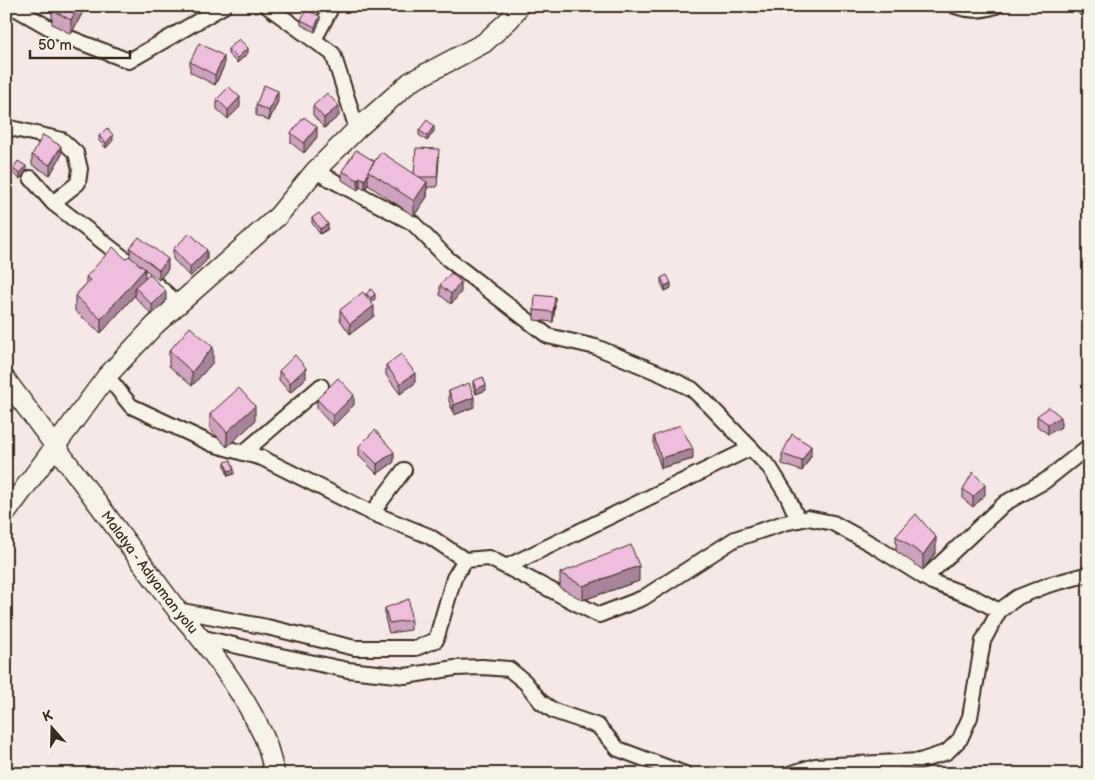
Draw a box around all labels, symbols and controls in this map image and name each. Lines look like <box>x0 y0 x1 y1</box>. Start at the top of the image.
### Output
scale bar <box>30 28 130 60</box>
text: 50 m <box>38 36 72 55</box>
street label: Malatya - Adıyaman yolu <box>98 507 202 637</box>
north arrow <box>28 702 78 752</box>
text: K <box>40 706 56 726</box>

